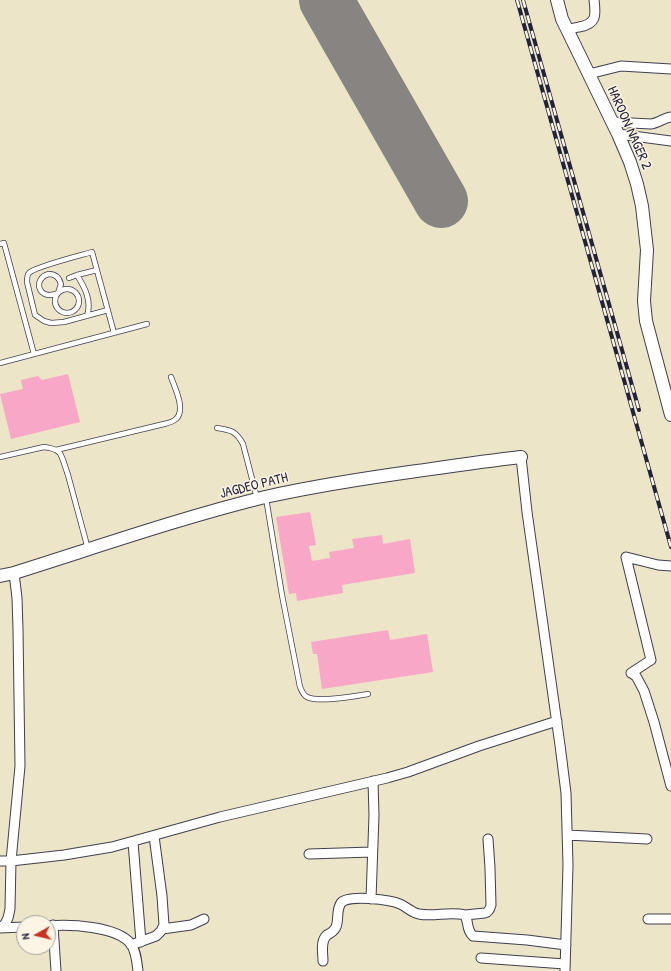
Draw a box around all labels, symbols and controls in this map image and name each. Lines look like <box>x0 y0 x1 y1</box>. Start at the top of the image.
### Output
street label: HAROON NAGER 2 <box>603 84 655 172</box>
street label: JAGDEO PATH <box>218 469 290 503</box>
north arrow <box>16 915 56 955</box>
text: N <box>18 933 32 940</box>

